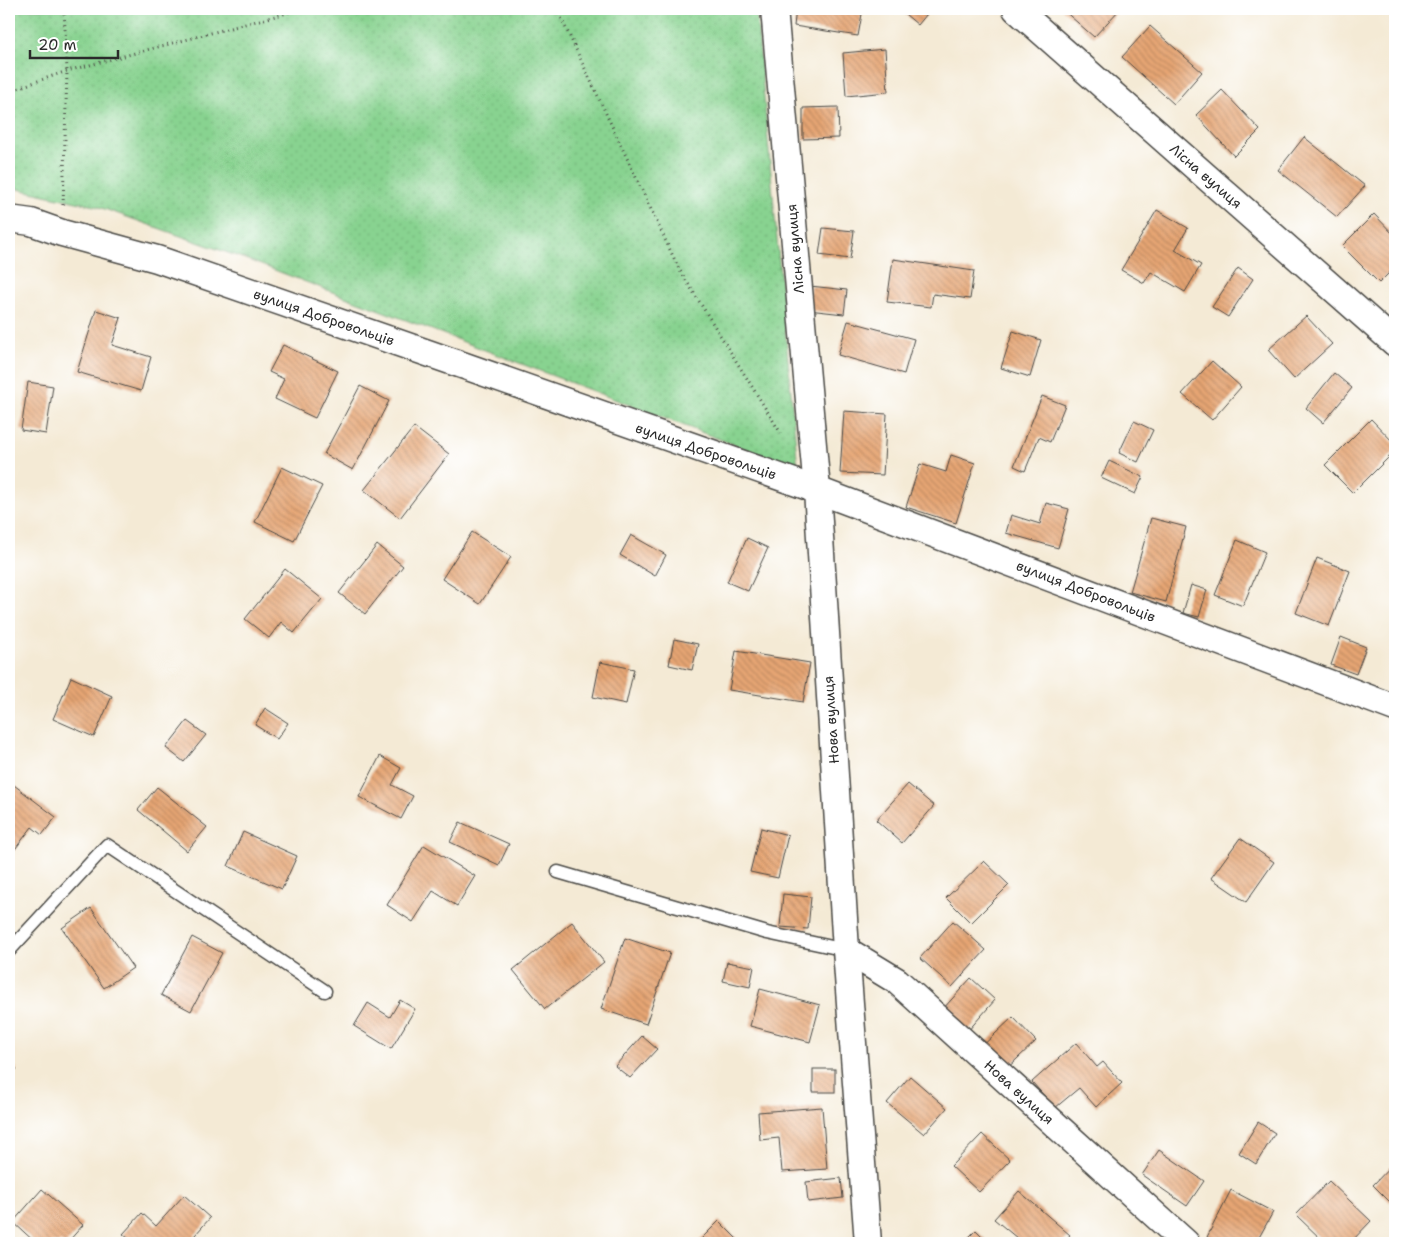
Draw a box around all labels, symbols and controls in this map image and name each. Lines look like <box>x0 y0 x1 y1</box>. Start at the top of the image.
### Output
scale bar <box>30 28 118 60</box>
text: 20 m <box>38 35 77 55</box>
street label: Лісна вулиця <box>1166 140 1246 212</box>
street label: Лісна вулиця <box>782 203 808 295</box>
street label: вулиця Добровольців <box>251 284 397 350</box>
street label: вулиця Добровольців <box>633 418 779 484</box>
street label: вулиця Добровольців <box>1014 556 1158 626</box>
street label: Нова вулиця <box>819 675 843 765</box>
street label: Нова вулиця <box>980 1056 1058 1128</box>

